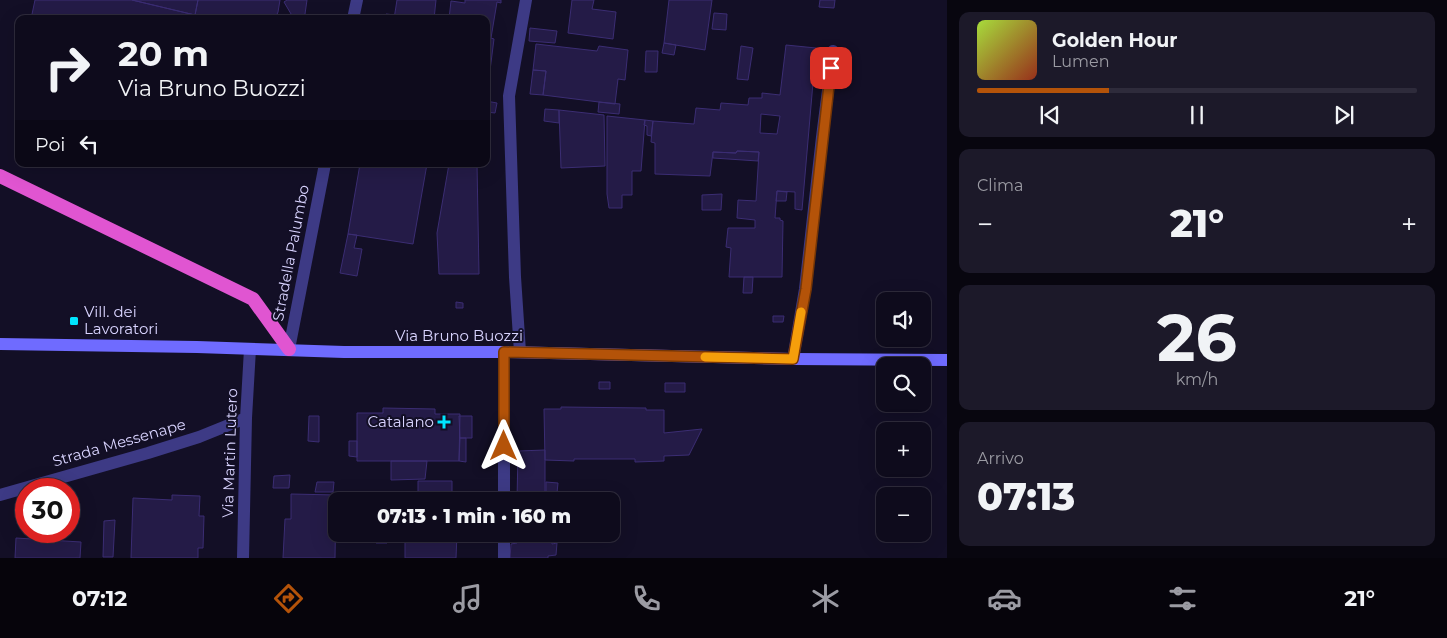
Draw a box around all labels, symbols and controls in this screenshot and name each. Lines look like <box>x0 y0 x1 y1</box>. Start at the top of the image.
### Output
text: Golden Hour <box>1052 29 1178 52</box>
text: 20 m <box>118 32 209 75</box>
icon: right <box>35 35 100 100</box>
pin <box>810 47 852 89</box>
text: Lumen <box>1052 52 1110 71</box>
icon: arrive <box>817 54 845 82</box>
text: Via Bruno Buozzi <box>118 75 306 102</box>
icon: previous <box>1036 101 1064 129</box>
icon: pause <box>1183 101 1211 129</box>
icon: next <box>1330 101 1358 129</box>
icon: left <box>75 130 103 158</box>
text: Poi <box>35 133 65 156</box>
text: Clima <box>977 176 1023 195</box>
street label: Stradella Palumbo <box>268 183 313 323</box>
text: 21° <box>1170 200 1224 247</box>
text: − <box>977 207 993 241</box>
text: + <box>1401 207 1417 241</box>
map controls <box>876 292 931 542</box>
button: sound <box>876 292 931 347</box>
text: 26 <box>1157 298 1237 377</box>
place label: Vill. dei Lavoratori <box>84 302 158 338</box>
marker: Vill. dei Lavoratori <box>68 315 80 327</box>
street label: Via Bruno Buozzi <box>395 326 523 345</box>
button: search <box>876 357 931 412</box>
text: km/h <box>1176 370 1218 389</box>
street label: Via Martin Lutero <box>218 388 241 518</box>
place label: Catalano <box>368 412 434 431</box>
street label: Strada Messenape <box>50 414 188 471</box>
marker: Catalano <box>438 416 450 428</box>
position arrow <box>477 419 529 471</box>
button: + <box>876 422 931 477</box>
text: Arrivo <box>977 449 1024 468</box>
text: 07:13 <box>977 473 1075 520</box>
speed limit sign: 30 <box>15 478 80 543</box>
button: − <box>876 487 931 542</box>
text: 07:13 · 1 min · 160 m <box>377 505 571 528</box>
icon: directions <box>271 581 306 616</box>
icon: music <box>450 581 485 616</box>
icon: phone <box>629 581 664 616</box>
icon: climate <box>808 581 843 616</box>
icon: car <box>987 581 1022 616</box>
icon: filters <box>1165 581 1200 616</box>
text: 07:12 <box>72 585 127 612</box>
text: 21° <box>1344 585 1375 612</box>

